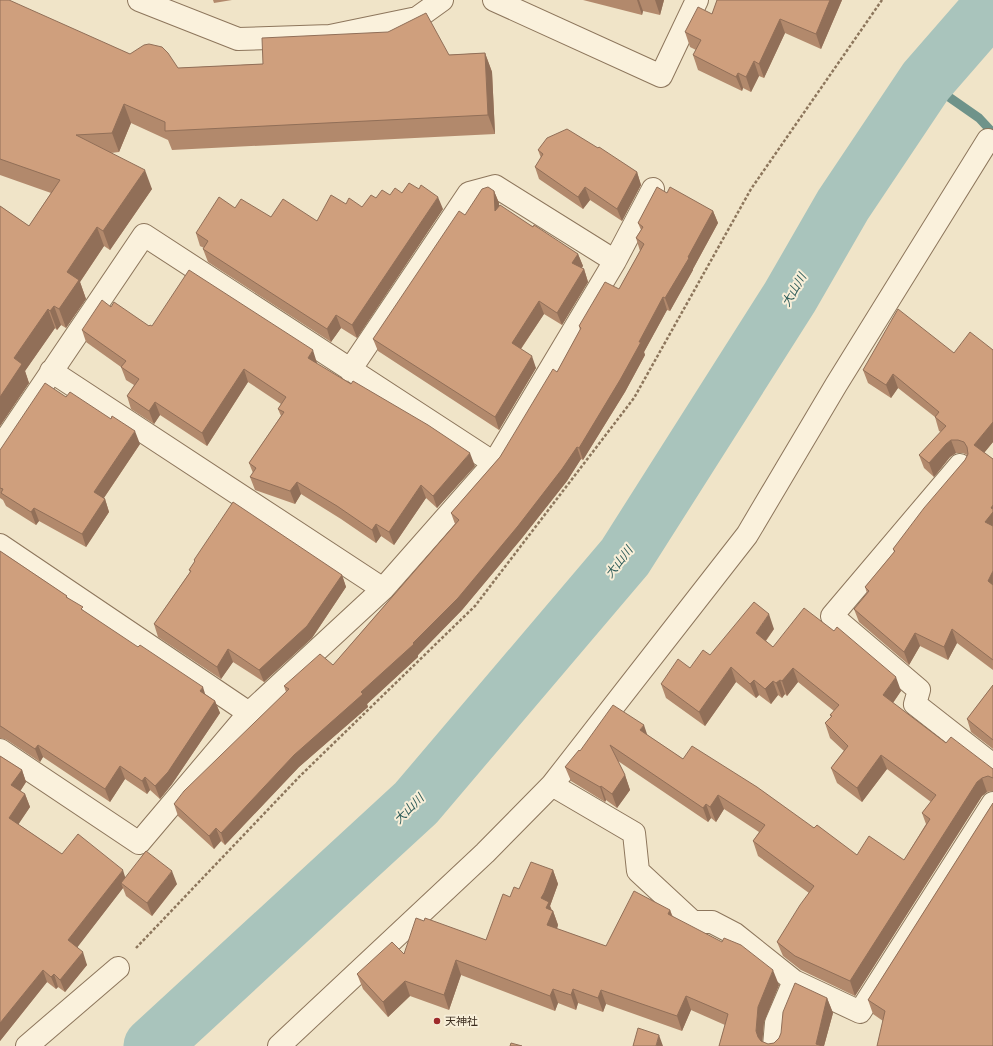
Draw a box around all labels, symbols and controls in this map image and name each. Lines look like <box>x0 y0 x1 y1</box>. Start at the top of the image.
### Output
water label: 大山川 <box>777 268 811 310</box>
water label: 大山川 <box>601 541 638 581</box>
water label: 大山川 <box>390 788 429 827</box>
place label: 天神社 <box>445 1013 478 1028</box>
marker: 天神社 <box>432 1016 442 1026</box>

